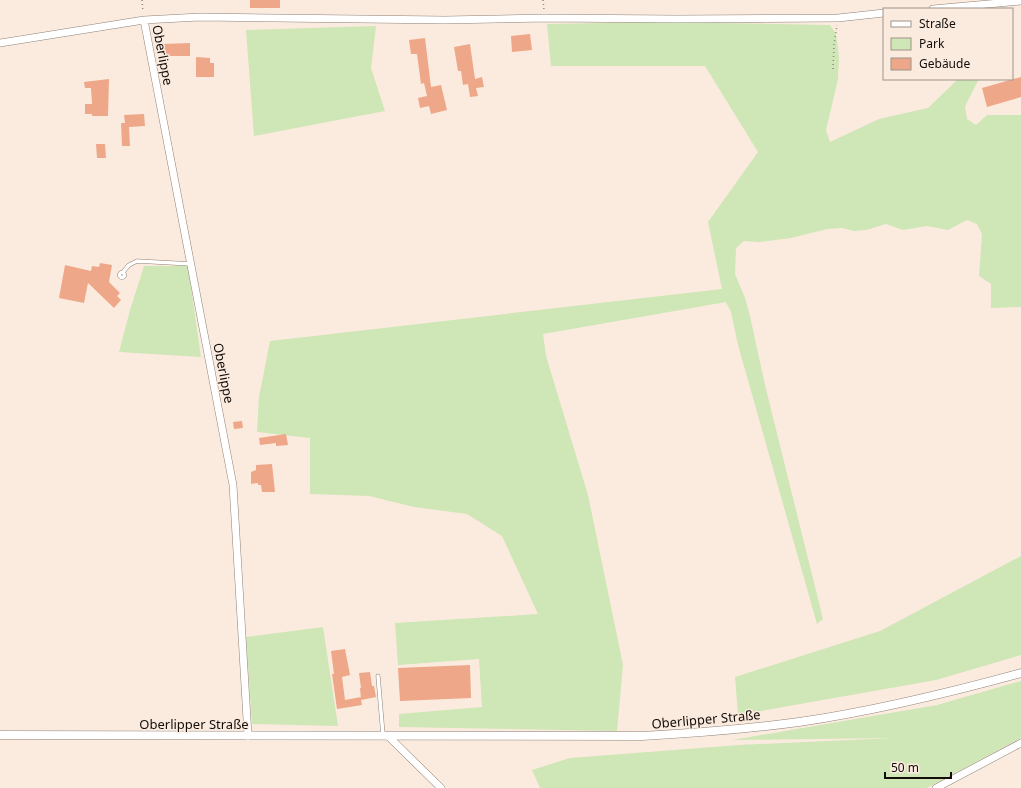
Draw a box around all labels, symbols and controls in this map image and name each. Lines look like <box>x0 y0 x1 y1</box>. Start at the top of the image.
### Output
legend <box>883 8 1013 80</box>
text: Straße <box>919 15 956 32</box>
street label: Oberlippe <box>148 23 178 87</box>
text: Park <box>919 35 945 52</box>
text: Gebäude <box>919 55 970 72</box>
street label: Oberlippe <box>209 341 239 405</box>
street label: Oberlipper Straße <box>651 705 761 733</box>
street label: Oberlipper Straße <box>139 715 249 733</box>
scale bar <box>885 754 951 780</box>
text: 50 m <box>891 759 919 776</box>

